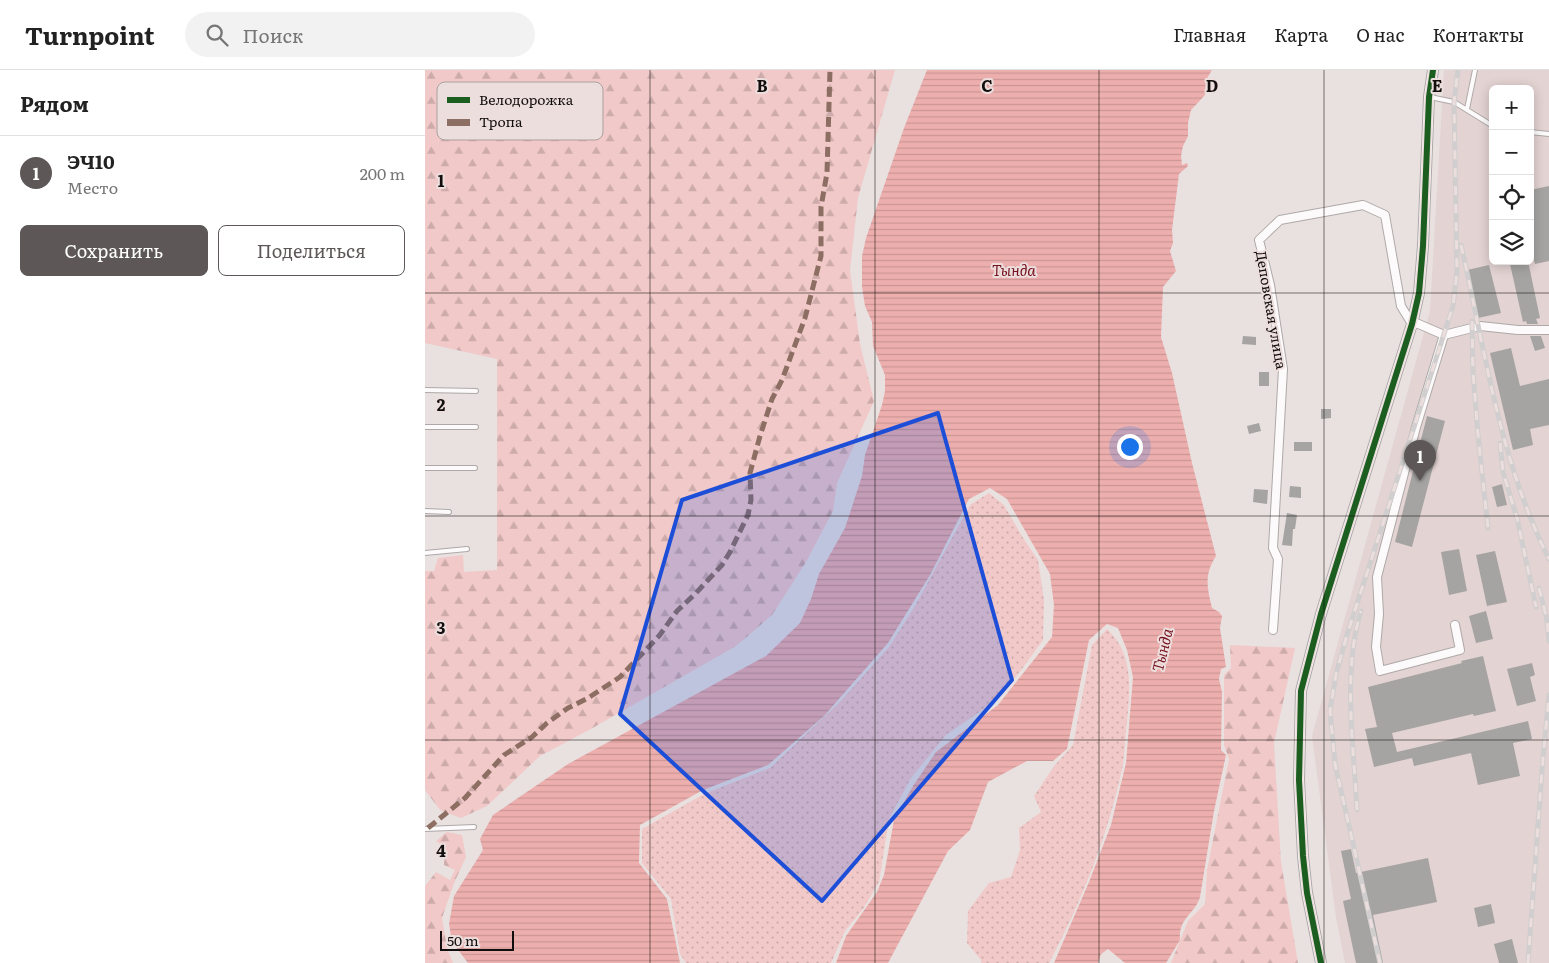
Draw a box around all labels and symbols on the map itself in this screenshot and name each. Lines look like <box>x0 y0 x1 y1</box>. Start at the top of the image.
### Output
text: B <box>756 73 768 97</box>
text: C <box>981 73 993 97</box>
text: D <box>1206 73 1218 97</box>
text: E <box>1432 73 1443 97</box>
legend <box>437 82 603 140</box>
text: Велодорожка <box>479 89 574 109</box>
text: Тропа <box>479 111 523 131</box>
text: 1 <box>438 168 445 192</box>
street label: Деповская улица <box>1252 249 1292 371</box>
water label: Тында <box>992 258 1036 281</box>
text: 2 <box>437 392 446 416</box>
your location <box>1117 434 1143 460</box>
pin: 1 <box>1404 440 1436 481</box>
text: 3 <box>437 615 446 639</box>
water label: Тында <box>1145 625 1178 674</box>
text: 4 <box>436 838 446 862</box>
scale bar <box>440 928 514 951</box>

